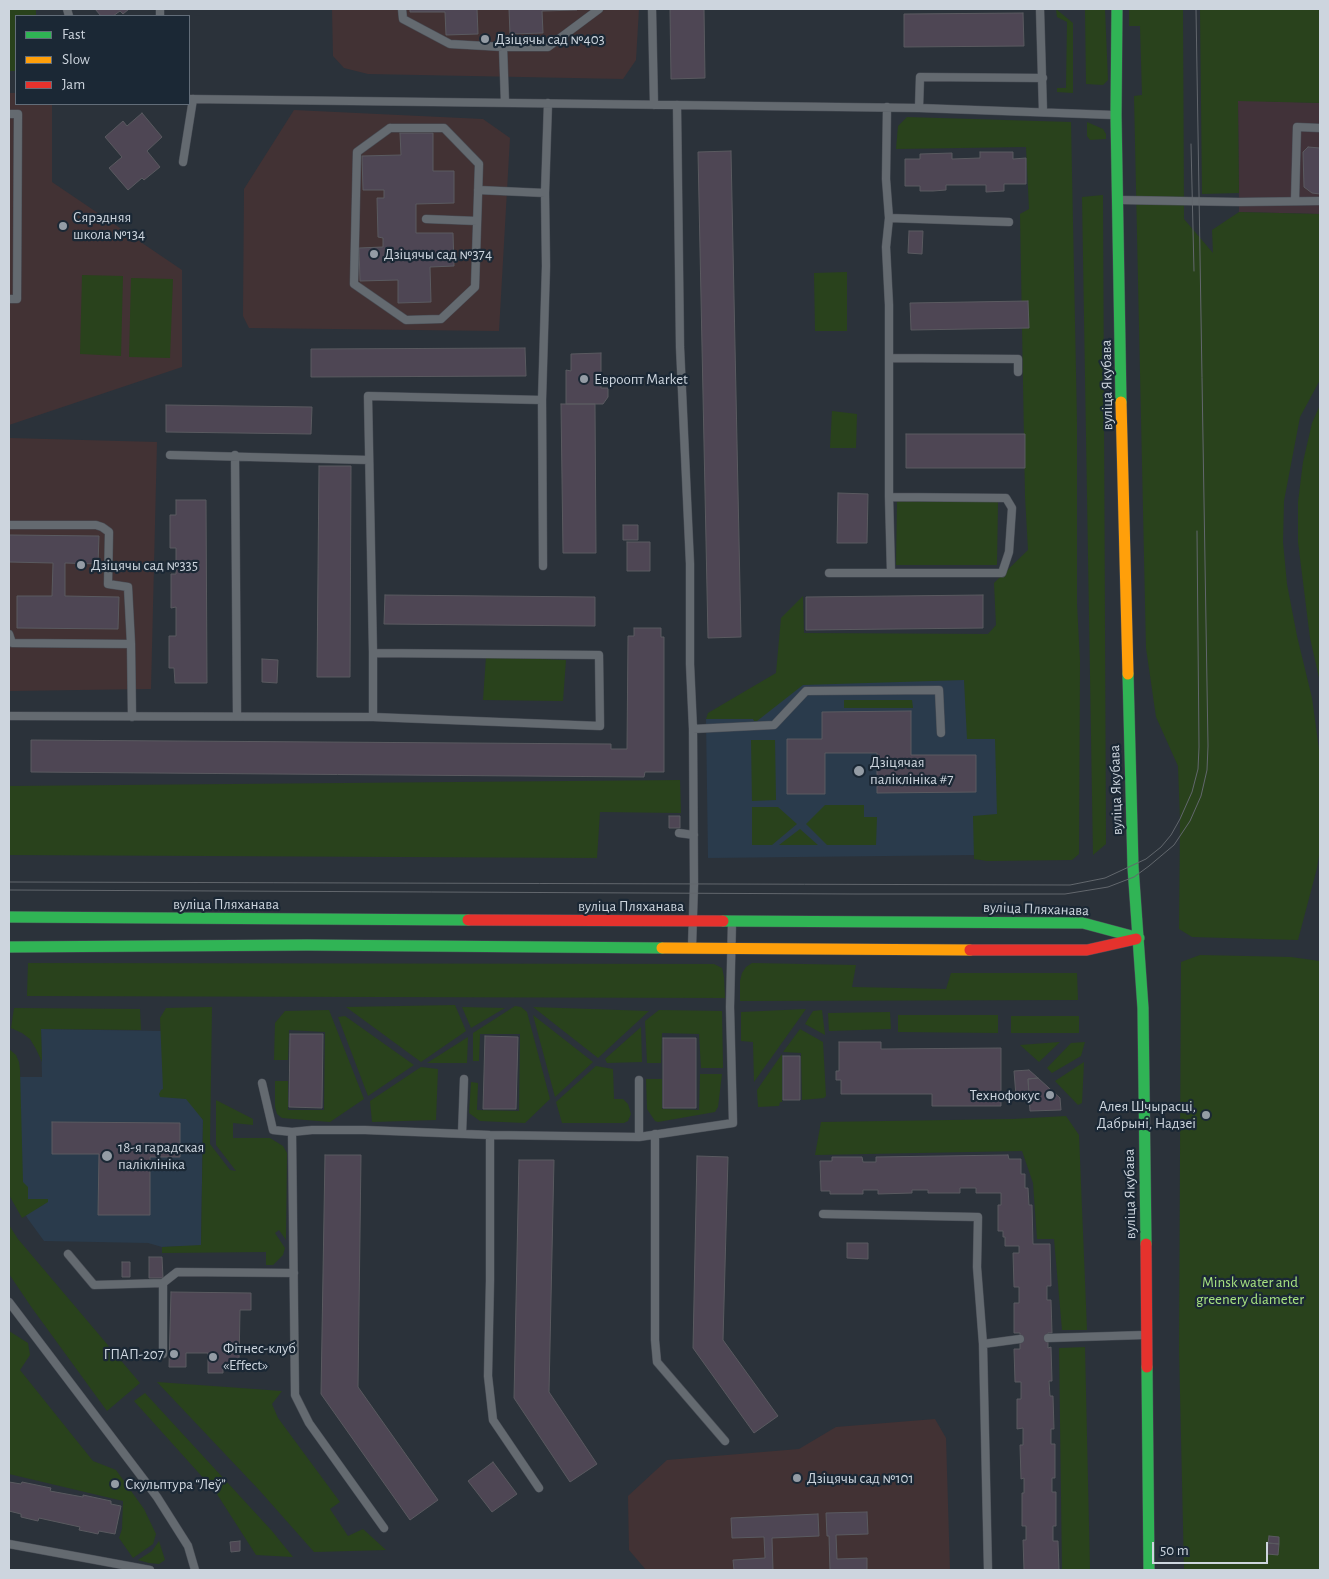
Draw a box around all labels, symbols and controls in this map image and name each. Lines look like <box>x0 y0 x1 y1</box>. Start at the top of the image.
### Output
legend <box>15 15 190 105</box>
text: Fast <box>62 27 85 42</box>
place label: Дзіцячы сад №403 <box>495 30 605 48</box>
marker: Дзіцячы сад №403 <box>479 33 491 45</box>
text: Slow <box>62 52 90 67</box>
text: Jam <box>62 77 85 92</box>
place label: Сярэдняя школа №134 <box>73 208 145 243</box>
marker: Сярэдняя школа №134 <box>57 220 69 232</box>
place label: Дзіцячы сад №374 <box>384 245 492 263</box>
marker: Дзіцячы сад №374 <box>368 248 380 260</box>
street label: вуліца Якубава <box>1097 340 1117 430</box>
place label: Евроопт Market <box>594 370 688 388</box>
marker: Евроопт Market <box>578 373 590 385</box>
place label: Дзіцячы сад №335 <box>91 556 198 574</box>
marker: Дзіцячы сад №335 <box>75 559 87 571</box>
street label: вуліца Якубава <box>1105 744 1127 836</box>
place label: Дзіцячая паліклініка #7 <box>870 753 954 788</box>
marker: Дзіцячая паліклініка #7 <box>852 764 866 778</box>
street label: вуліца Пляханава <box>173 895 279 913</box>
street label: вуліца Пляханава <box>578 897 684 915</box>
street label: вуліца Пляханава <box>983 898 1089 920</box>
place label: Технофокус <box>970 1086 1040 1104</box>
marker: Технофокус <box>1044 1089 1056 1101</box>
place label: Алея Шчырасці, Дабрыні, Надзеі <box>1097 1097 1196 1132</box>
marker: Алея Шчырасці, Дабрыні, Надзеі <box>1200 1109 1212 1121</box>
place label: 18-я гарадская паліклініка <box>118 1138 204 1173</box>
marker: 18-я гарадская паліклініка <box>100 1149 114 1163</box>
street label: вуліца Якубава <box>1120 1149 1140 1239</box>
park label: Minsk water and greenery diameter <box>1196 1273 1304 1308</box>
place label: Фітнес-клуб «Effect» <box>223 1339 296 1374</box>
place label: ГПАП-207 <box>103 1345 164 1363</box>
marker: ГПАП-207 <box>168 1348 180 1360</box>
marker: Фітнес-клуб «Effect» <box>207 1351 219 1363</box>
place label: Дзіцячы сад №101 <box>807 1469 914 1487</box>
marker: Дзіцячы сад №101 <box>791 1472 803 1484</box>
place label: Скульптура “Леў” <box>125 1475 226 1493</box>
marker: Скульптура “Леў” <box>109 1478 121 1490</box>
scale bar <box>1154 1532 1270 1564</box>
text: 50 m <box>1160 1543 1189 1558</box>

